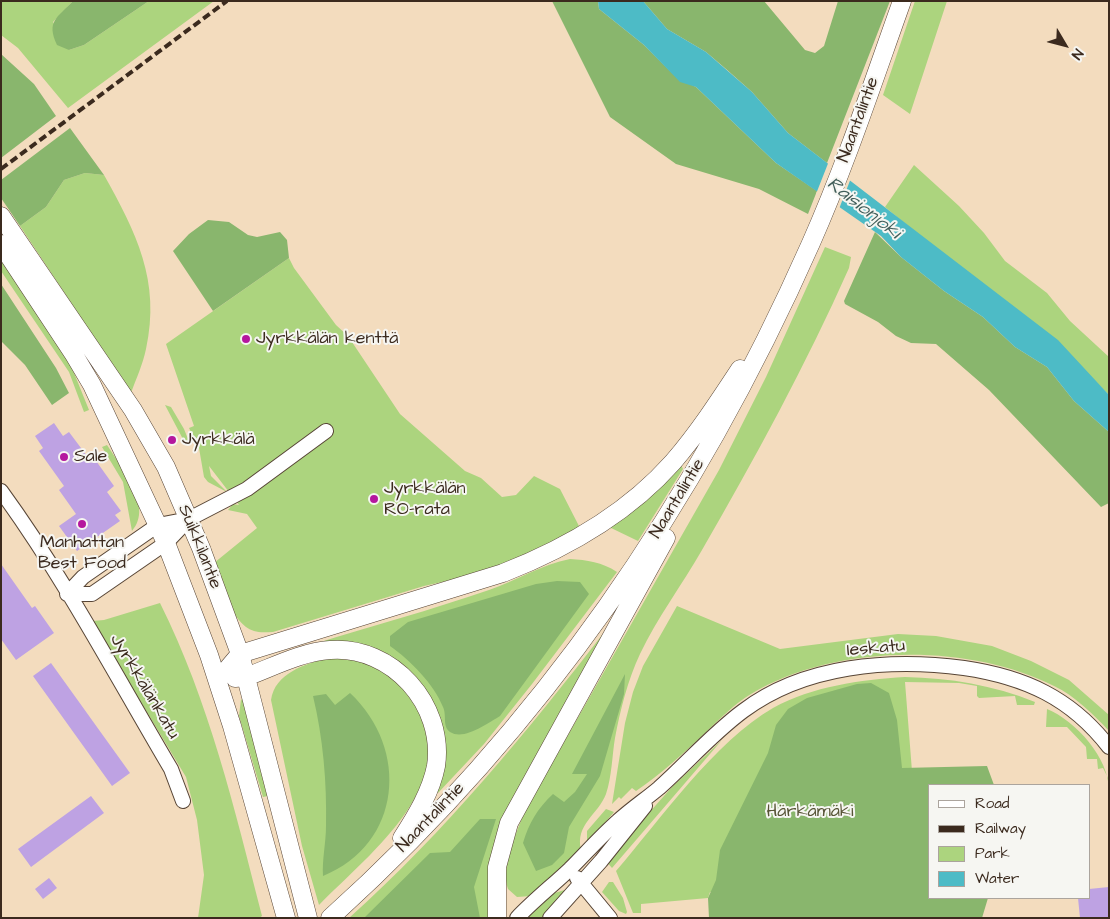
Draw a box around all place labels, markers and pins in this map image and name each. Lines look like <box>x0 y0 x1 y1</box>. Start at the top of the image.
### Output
place label: Jyrkkälän kenttä <box>256 328 398 350</box>
marker: Jyrkkälän kenttä <box>240 333 252 345</box>
place label: Jyrkkälä <box>182 429 255 451</box>
marker: Jyrkkälä <box>166 434 178 446</box>
place label: Sale <box>74 446 107 468</box>
marker: Sale <box>58 451 70 463</box>
place label: Jyrkkälän RO-rata <box>384 478 466 520</box>
marker: Jyrkkälän RO-rata <box>368 493 380 505</box>
marker: Manhattan Best Food <box>76 518 88 530</box>
place label: Manhattan Best Food <box>38 532 126 574</box>

